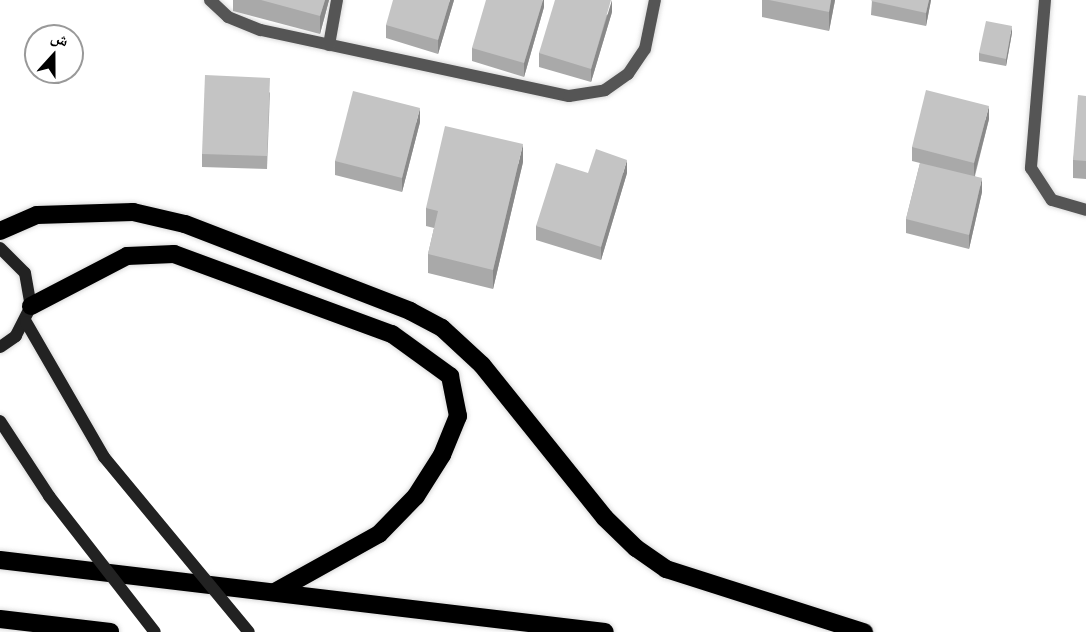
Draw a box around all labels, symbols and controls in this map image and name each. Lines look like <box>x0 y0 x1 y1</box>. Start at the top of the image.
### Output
north arrow <box>24 24 84 84</box>
text: ش <box>49 27 71 51</box>

